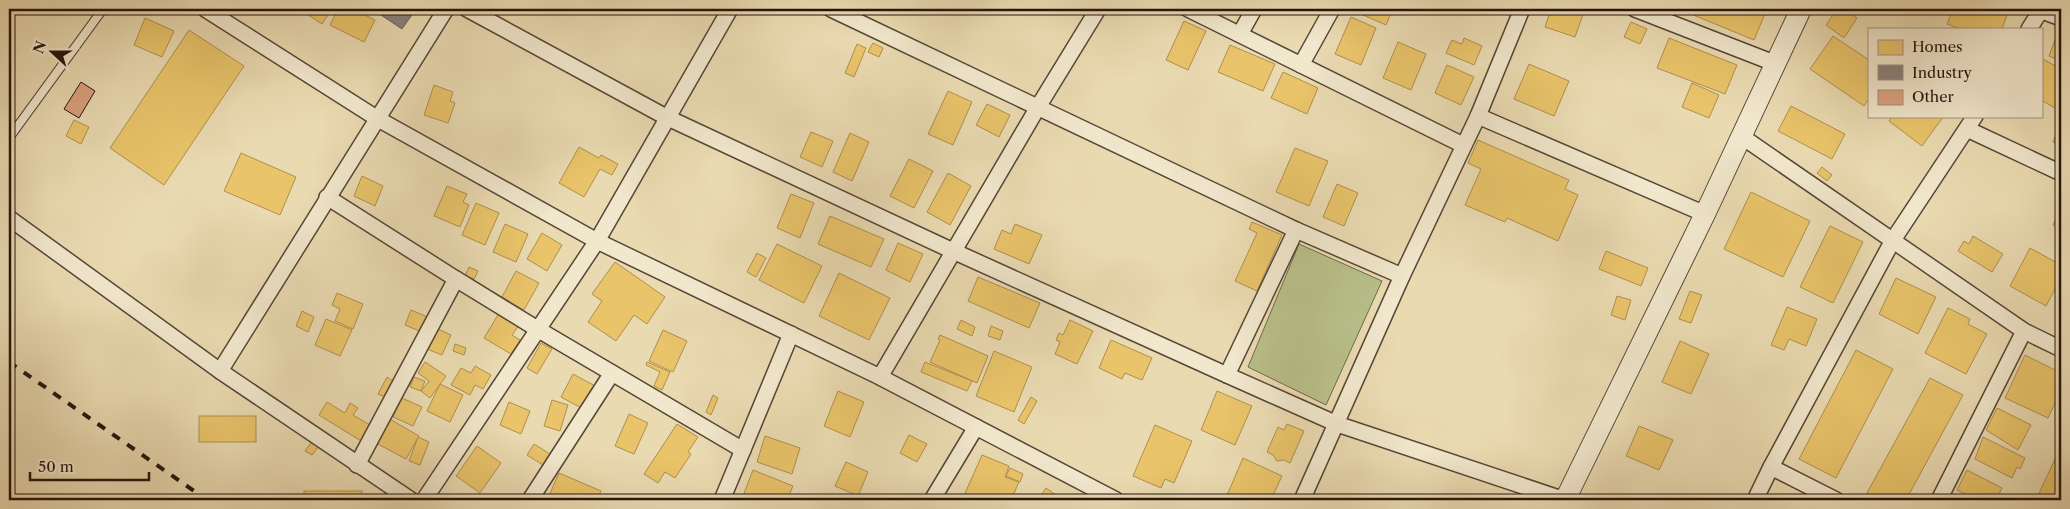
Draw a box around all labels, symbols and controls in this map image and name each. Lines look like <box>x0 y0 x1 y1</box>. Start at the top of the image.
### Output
north arrow <box>28 28 78 78</box>
legend <box>1868 28 2042 118</box>
text: Homes <box>1912 37 1963 56</box>
text: N <box>29 38 50 56</box>
text: Industry <box>1912 63 1972 82</box>
text: Other <box>1912 87 1955 106</box>
scale bar <box>30 449 149 481</box>
text: 50 m <box>38 457 74 476</box>

